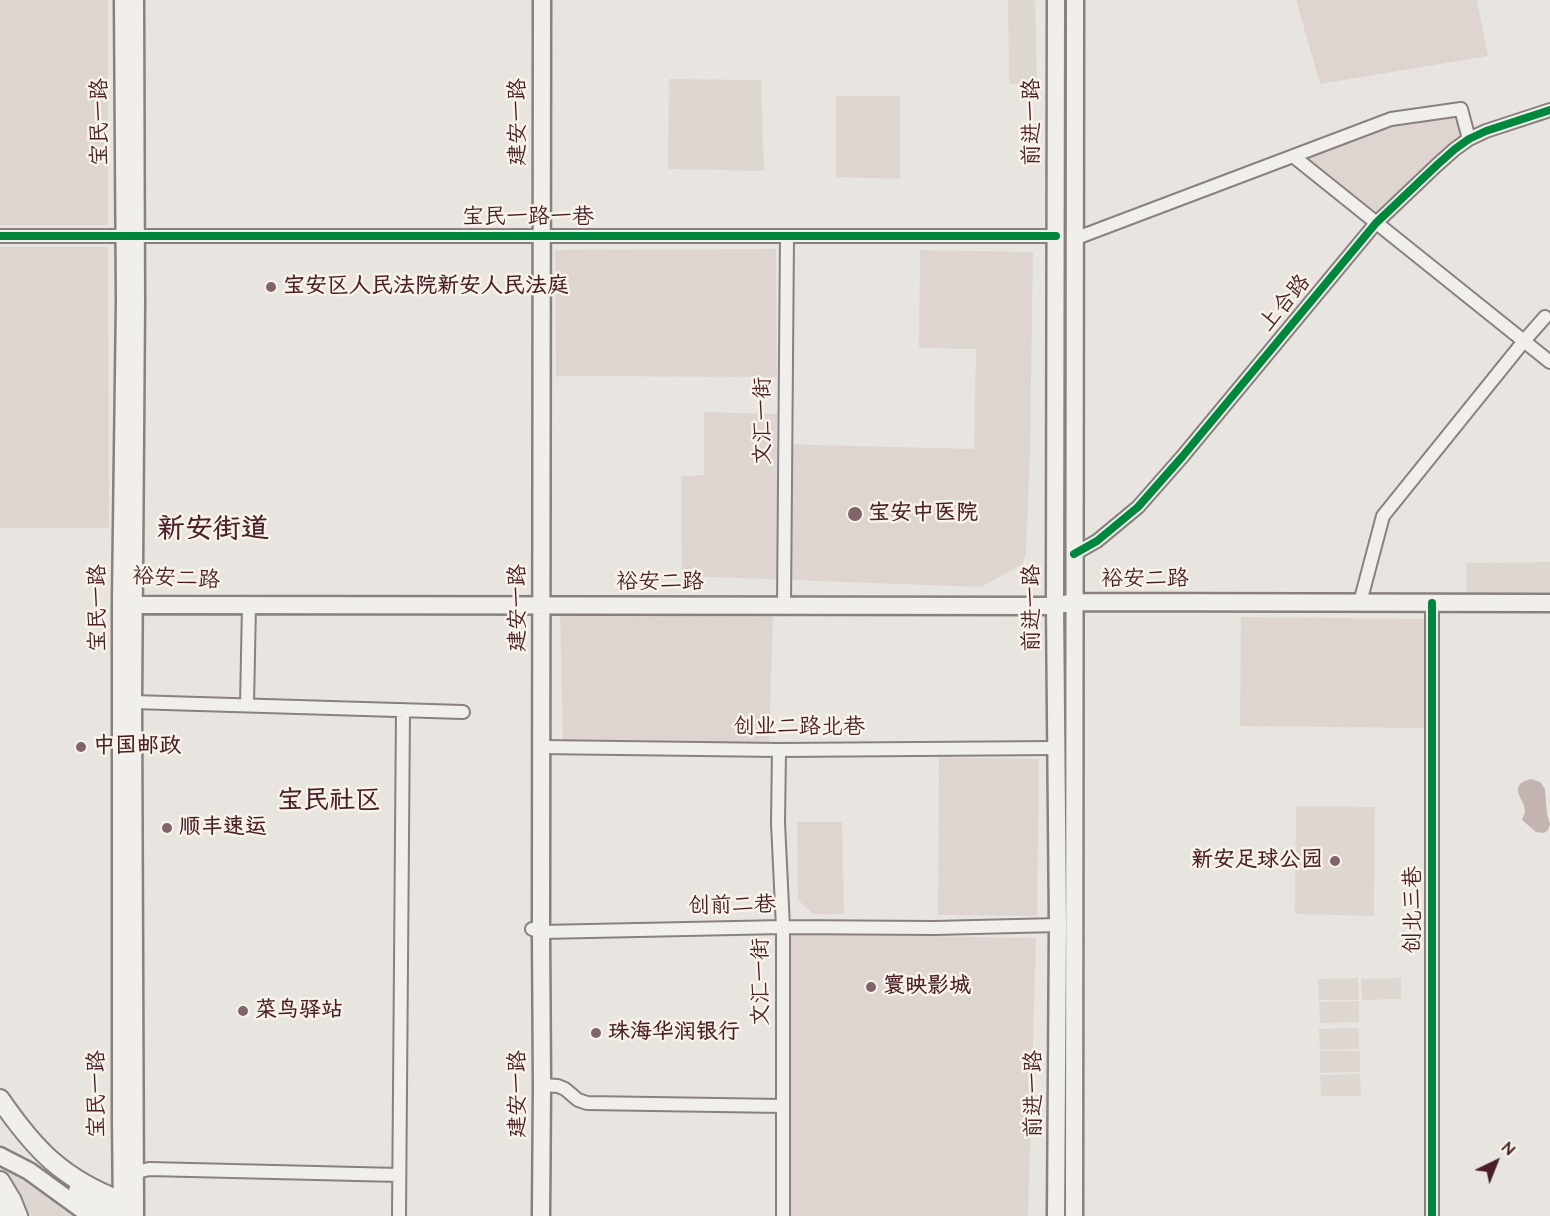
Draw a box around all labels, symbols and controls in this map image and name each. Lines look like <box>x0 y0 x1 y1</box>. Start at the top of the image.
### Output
street label: 宝民一路 <box>88 78 114 166</box>
street label: 建安一路 <box>506 78 532 166</box>
street label: 前进一路 <box>1020 78 1046 166</box>
street label: 宝民一路一巷 <box>462 205 594 231</box>
street label: 上合路 <box>1255 270 1317 338</box>
place label: 宝安区人民法院新安人民法庭 <box>283 274 569 300</box>
marker: 宝安区人民法院新安人民法庭 <box>264 280 278 294</box>
street label: 文汇一街 <box>751 377 777 465</box>
place label: 宝安中医院 <box>868 501 978 527</box>
marker: 宝安中医院 <box>846 505 864 523</box>
district label: 新安街道 <box>157 514 269 548</box>
street label: 宝民一路 <box>86 564 112 652</box>
street label: 建安一路 <box>506 564 532 652</box>
street label: 前进一路 <box>1020 564 1046 652</box>
street label: 裕安二路 <box>131 565 221 595</box>
street label: 裕安二路 <box>1101 567 1189 593</box>
street label: 裕安二路 <box>616 570 704 596</box>
street label: 创业二路北巷 <box>733 715 865 741</box>
place label: 中国邮政 <box>93 734 181 760</box>
marker: 中国邮政 <box>74 740 88 754</box>
district label: 宝民社区 <box>277 787 381 819</box>
place label: 顺丰速运 <box>179 815 267 841</box>
marker: 顺丰速运 <box>160 821 174 835</box>
place label: 新安足球公园 <box>1191 848 1323 874</box>
marker: 新安足球公园 <box>1328 854 1342 868</box>
street label: 创北三巷 <box>1401 866 1427 954</box>
street label: 创前二巷 <box>688 893 776 921</box>
street label: 文汇一街 <box>749 938 775 1026</box>
place label: 寰映影城 <box>883 974 971 1000</box>
marker: 寰映影城 <box>864 980 878 994</box>
place label: 菜鸟驿站 <box>255 998 343 1024</box>
marker: 菜鸟驿站 <box>236 1004 250 1018</box>
place label: 珠海华润银行 <box>608 1020 740 1046</box>
marker: 珠海华润银行 <box>589 1026 603 1040</box>
street label: 宝民一路 <box>85 1050 111 1138</box>
street label: 建安一路 <box>506 1050 532 1138</box>
street label: 前进一路 <box>1022 1050 1048 1138</box>
north arrow <box>1466 1132 1526 1192</box>
text: N <box>1497 1137 1519 1160</box>

